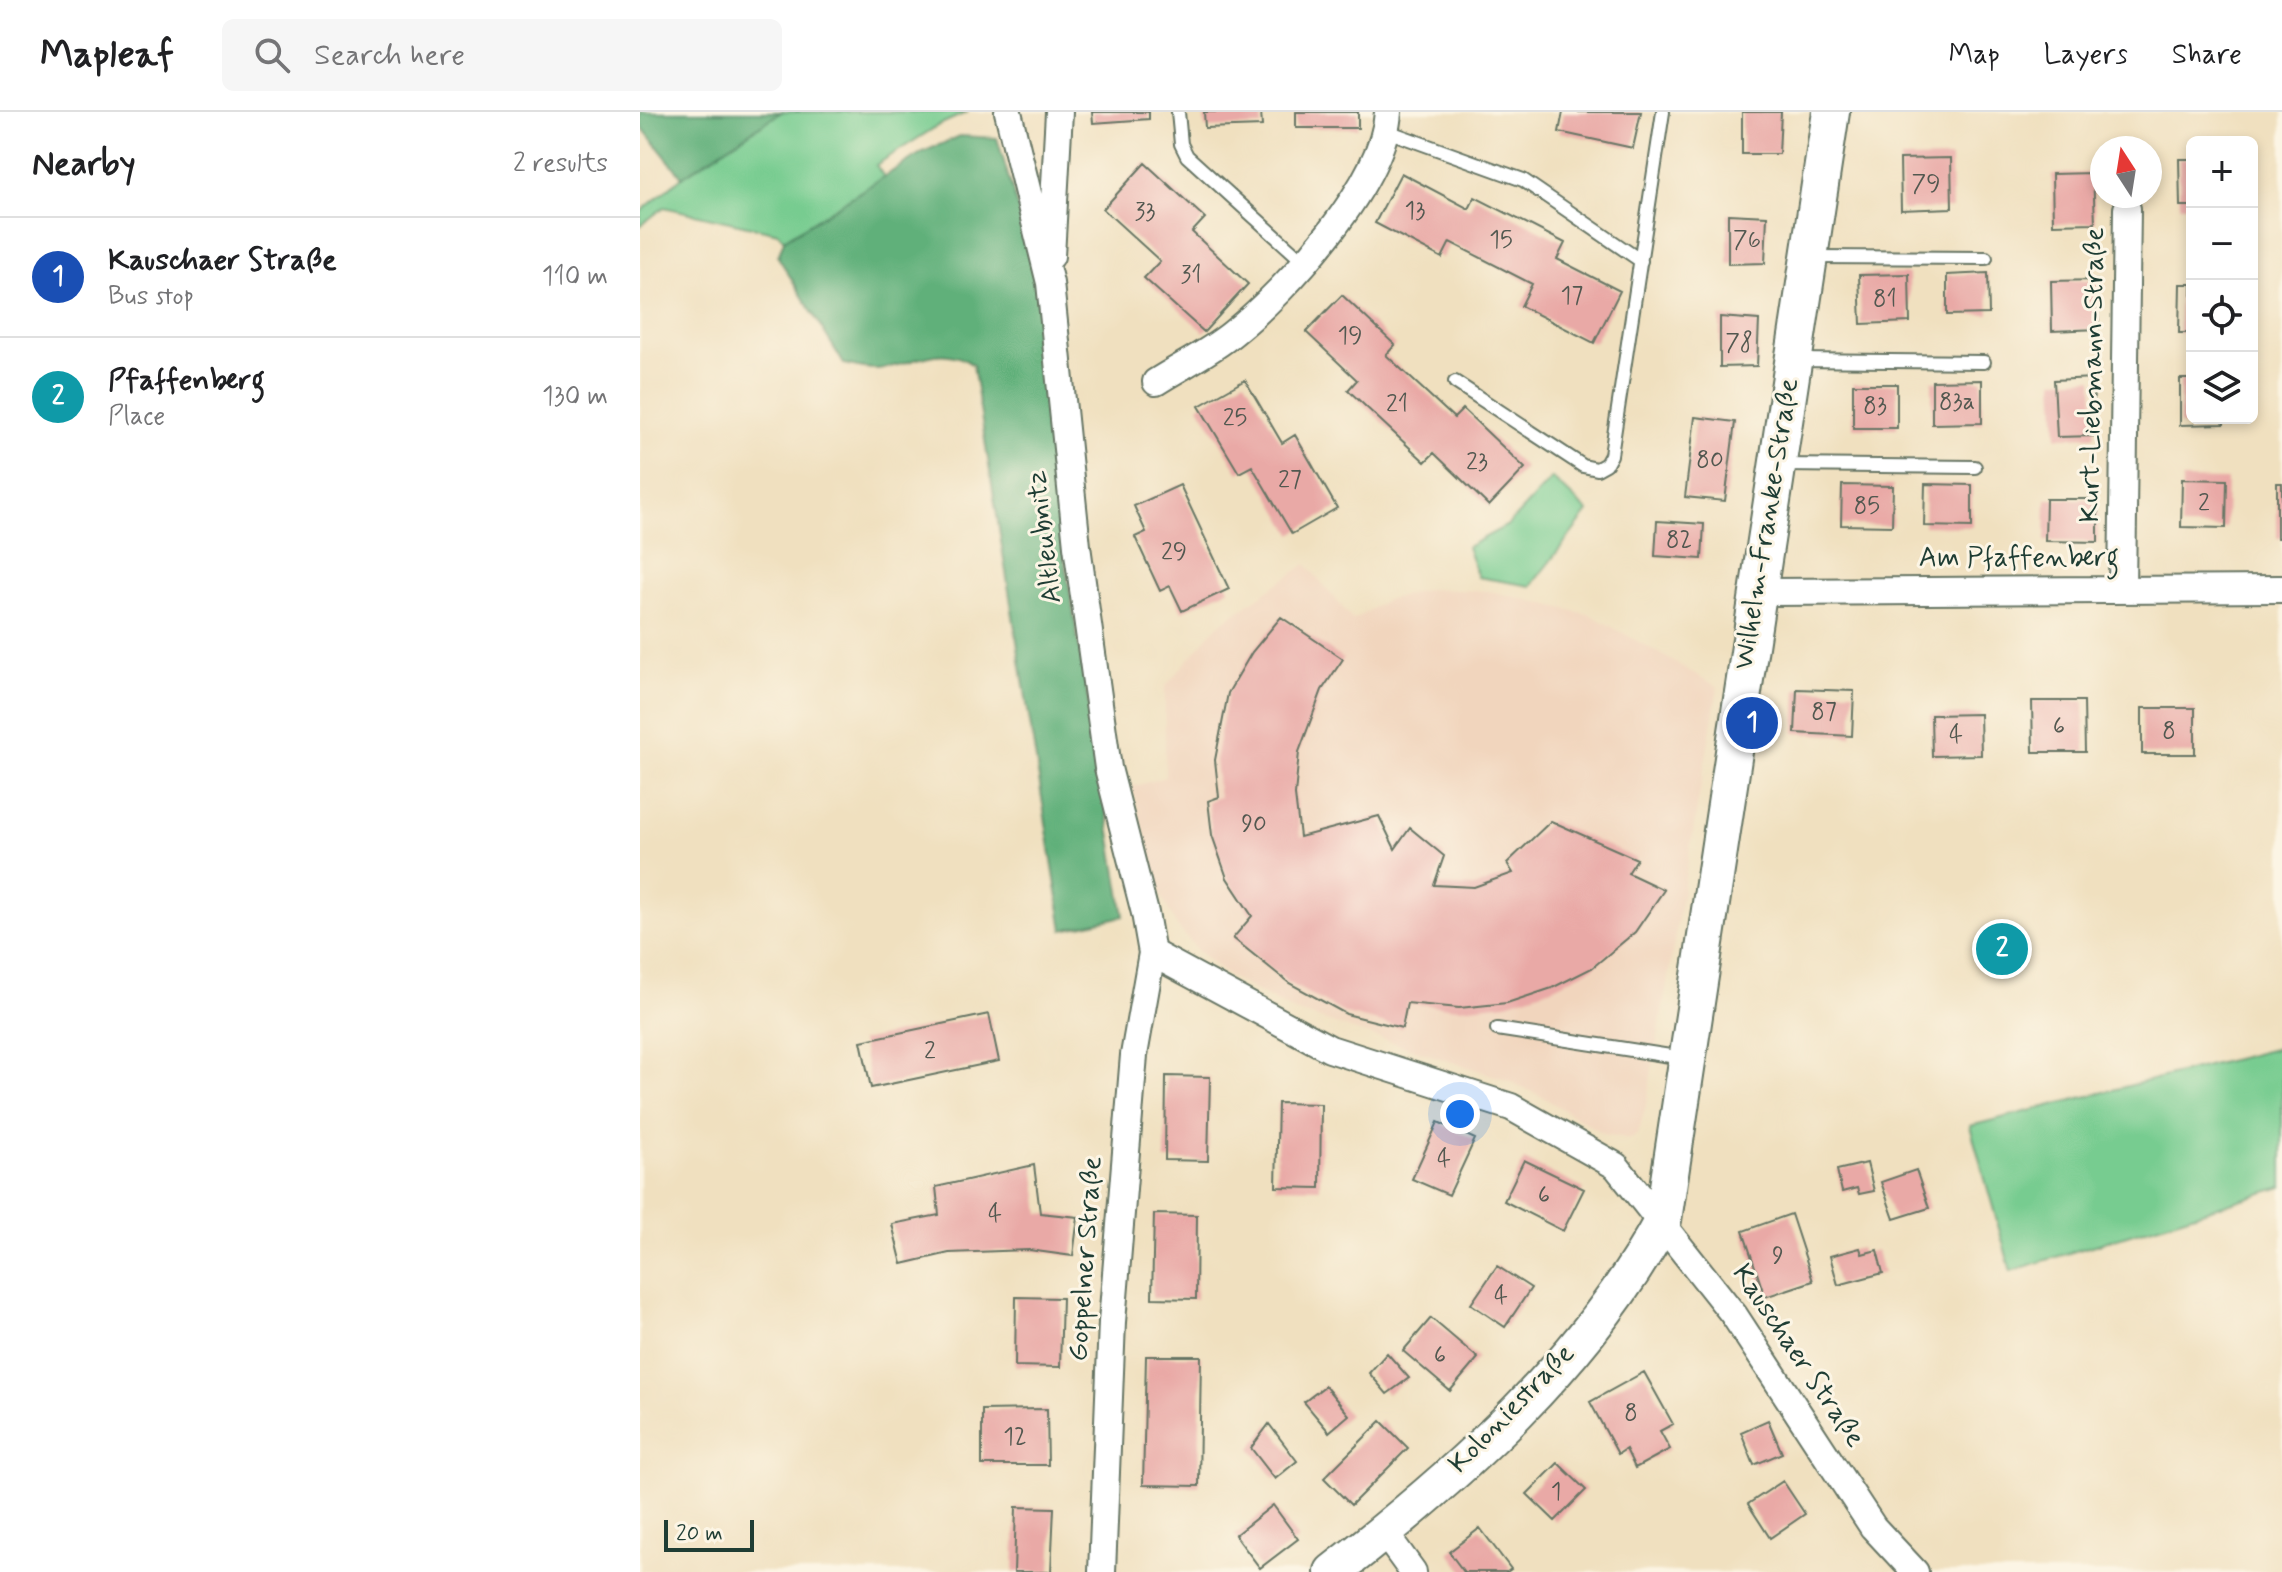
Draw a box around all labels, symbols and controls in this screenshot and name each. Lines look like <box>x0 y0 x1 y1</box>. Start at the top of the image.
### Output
search box <box>222 19 782 91</box>
text: Mapleaf <box>40 31 174 80</box>
icon: search <box>250 33 294 77</box>
text: Search here <box>314 36 465 75</box>
text: Map <box>1949 37 2000 74</box>
text: Layers <box>2044 37 2128 74</box>
text: Share <box>2172 37 2242 74</box>
north arrow <box>2090 136 2162 208</box>
map controls <box>2186 136 2258 424</box>
button: + <box>2186 136 2258 208</box>
text: Nearby <box>32 142 136 187</box>
text: 2 results <box>513 147 608 181</box>
house number: 79 <box>1912 169 1940 200</box>
house number: 13 <box>1405 196 1425 227</box>
house number: 33 <box>1135 197 1156 228</box>
button: − <box>2186 208 2258 280</box>
house number: 15 <box>1489 225 1513 256</box>
house number: 76 <box>1733 225 1761 256</box>
street label: Kurt-Liebmann-Straße <box>2072 227 2114 523</box>
text: Kauschaer Straße <box>108 241 337 280</box>
text: 1 <box>52 260 64 294</box>
text: 110 m <box>542 260 608 294</box>
house number: 31 <box>1180 260 1202 291</box>
text: Bus stop <box>108 280 194 314</box>
button: locate <box>2186 280 2258 352</box>
house number: 17 <box>1561 281 1583 312</box>
house number: 81 <box>1873 284 1897 315</box>
house number: 19 <box>1337 321 1363 352</box>
house number: 78 <box>1725 328 1753 359</box>
button: layers <box>2186 352 2258 424</box>
text: Pfaffenberg <box>108 361 265 400</box>
street label: Wilhelm-Franke-Straße <box>1726 376 1808 672</box>
text: 2 <box>52 380 64 414</box>
text: 130 m <box>542 380 608 414</box>
house number: 83a <box>1939 387 1975 418</box>
house number: 21 <box>1386 389 1408 420</box>
house number: 83 <box>1863 391 1887 422</box>
text: Place <box>108 400 165 434</box>
house number: 25 <box>1223 403 1247 434</box>
house number: 80 <box>1696 445 1724 476</box>
house number: 23 <box>1466 447 1488 478</box>
house number: 27 <box>1278 465 1302 496</box>
street label: Altleubnitz <box>1018 468 1072 606</box>
house number: 2 <box>2198 488 2210 519</box>
house number: 85 <box>1854 491 1880 522</box>
house number: 82 <box>1666 525 1692 556</box>
house number: 29 <box>1161 537 1187 568</box>
street label: Am Pfaffenberg <box>1919 540 2119 580</box>
pin: 1 <box>1726 693 1778 753</box>
house number: 87 <box>1811 697 1837 728</box>
house number: 6 <box>2053 711 2065 742</box>
house number: 8 <box>2162 716 2176 747</box>
house number: 4 <box>1949 720 1963 751</box>
house number: 90 <box>1241 809 1267 840</box>
pin: 2 <box>1976 919 2028 979</box>
house number: 2 <box>924 1036 936 1067</box>
your location <box>1440 1094 1480 1134</box>
house number: 4 <box>1437 1144 1451 1175</box>
street label: Goppelner Straße <box>1060 1155 1112 1363</box>
house number: 6 <box>1538 1180 1550 1211</box>
house number: 4 <box>988 1199 1002 1230</box>
house number: 9 <box>1772 1241 1784 1272</box>
street label: Kauschaer Straße <box>1723 1257 1873 1455</box>
house number: 4 <box>1494 1281 1508 1312</box>
street label: Koloniestraße <box>1441 1336 1583 1482</box>
house number: 6 <box>1434 1340 1446 1371</box>
house number: 8 <box>1624 1398 1638 1429</box>
house number: 12 <box>1003 1422 1027 1453</box>
house number: 1 <box>1551 1477 1561 1508</box>
scale bar <box>664 1516 754 1552</box>
text: 20 m <box>676 1520 723 1548</box>

